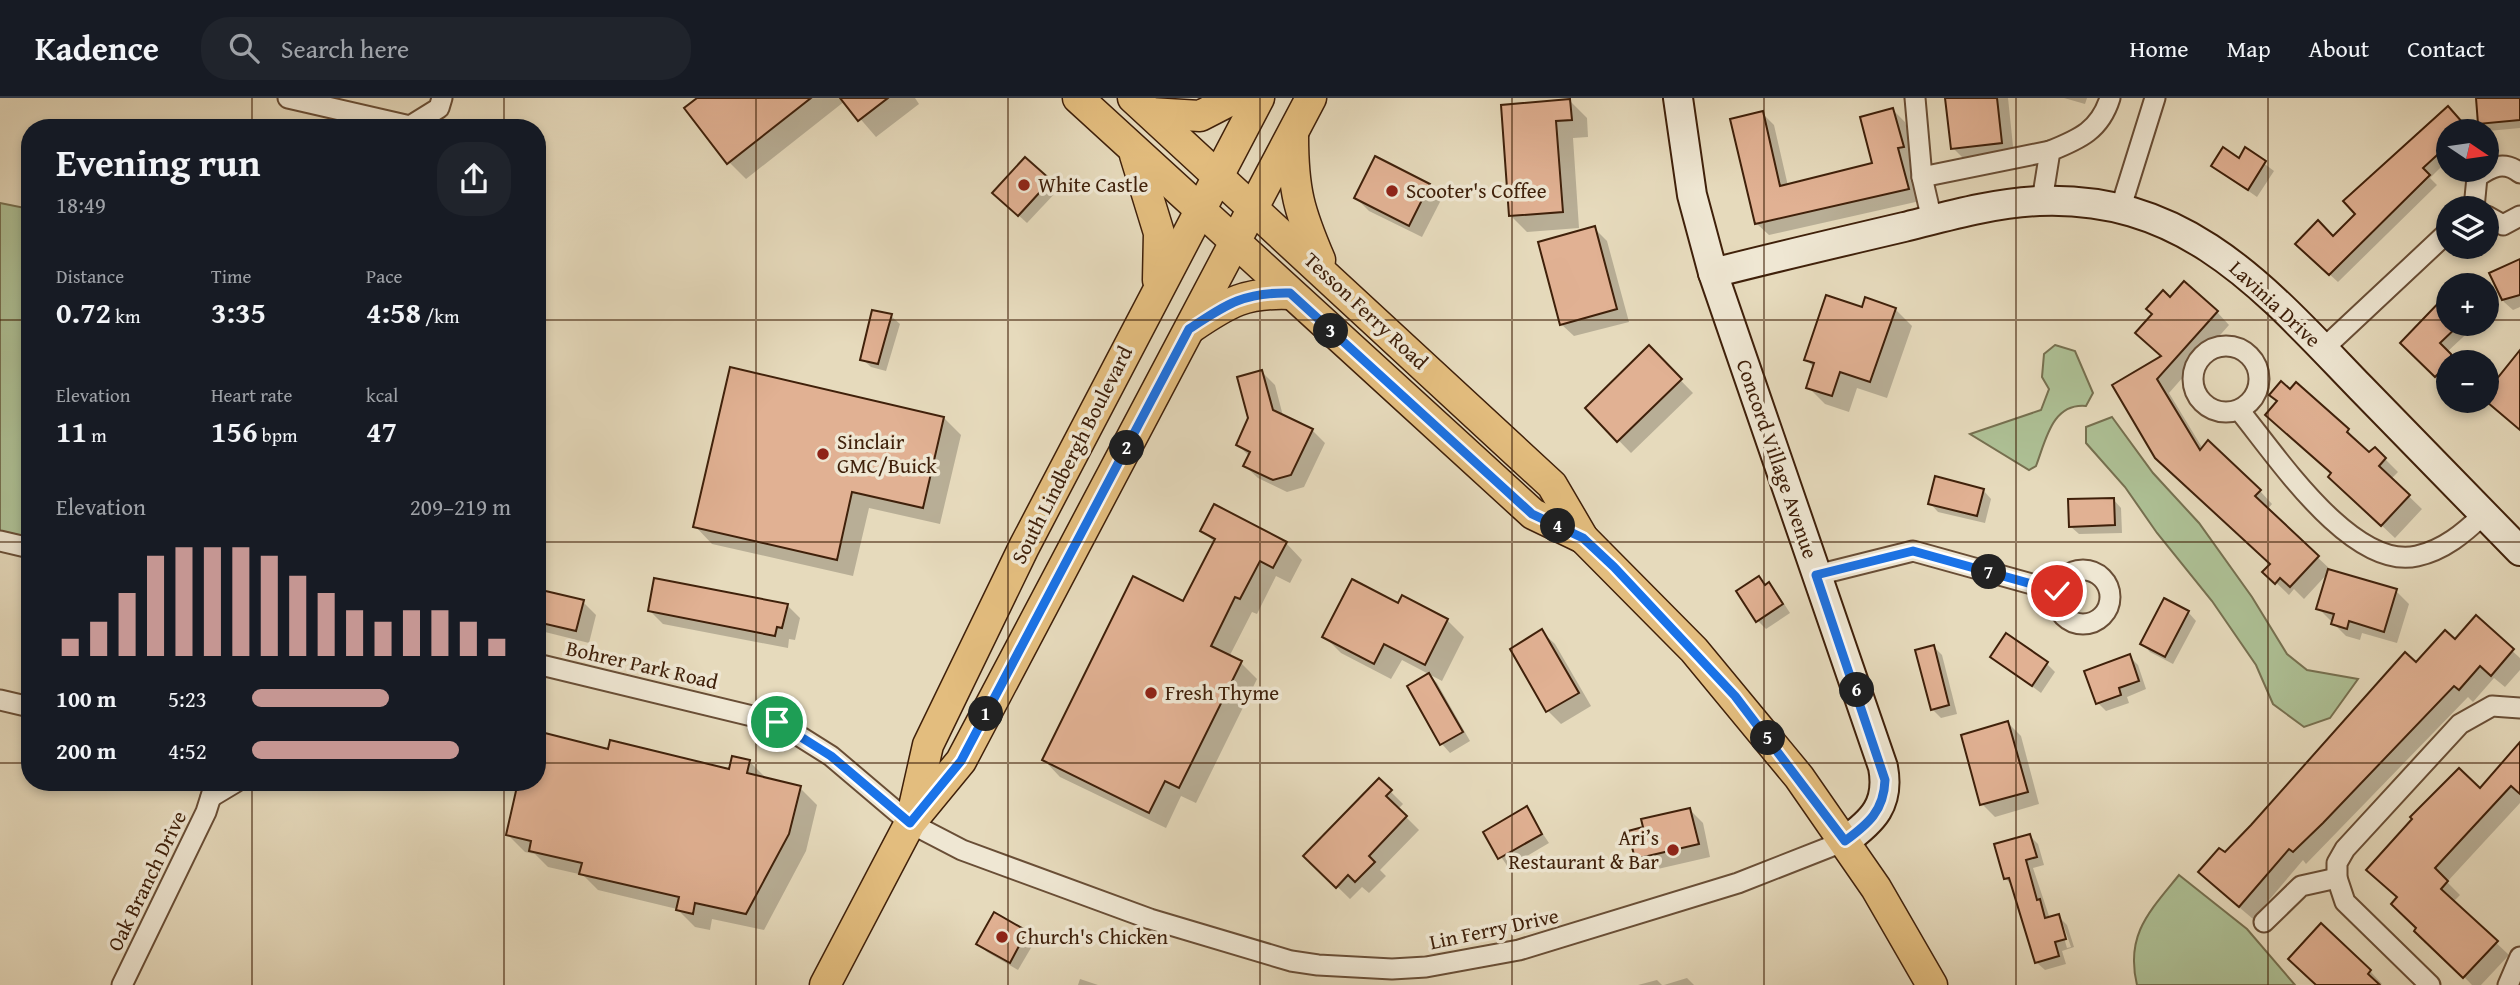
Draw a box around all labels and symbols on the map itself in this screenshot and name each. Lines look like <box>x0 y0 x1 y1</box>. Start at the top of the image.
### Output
north arrow <box>2436 119 2499 182</box>
place label: White Castle <box>1038 169 1148 200</box>
place label: Scooter's Coffee <box>1406 175 1547 206</box>
marker: White Castle <box>1016 177 1032 193</box>
marker: Scooter's Coffee <box>1384 183 1400 199</box>
street label: Tesson Ferry Road <box>1297 245 1436 377</box>
street label: Lavinia Drive <box>2223 253 2328 354</box>
pin: 3 <box>1314 314 1348 348</box>
street label: South Lindbergh Boulevard <box>1003 340 1140 569</box>
street label: Concord Village Avenue <box>1729 355 1826 563</box>
place label: Sinclair GMC/Buick <box>837 426 937 481</box>
pin: 2 <box>1110 430 1144 466</box>
marker: Sinclair GMC/Buick <box>815 446 831 462</box>
pin: 4 <box>1540 508 1576 544</box>
pin: 7 <box>1972 554 2007 589</box>
pin <box>2027 561 2087 621</box>
street label: Bohrer Park Road <box>563 632 722 697</box>
pin: 6 <box>1840 672 1874 708</box>
place label: Fresh Thyme <box>1165 677 1279 708</box>
marker: Fresh Thyme <box>1143 685 1159 701</box>
pin <box>747 692 807 752</box>
pin: 1 <box>968 696 1004 732</box>
pin: 5 <box>1750 720 1786 756</box>
street label: Oak Branch Drive <box>99 805 194 956</box>
place label: Ari’s Restaurant & Bar <box>1509 822 1659 877</box>
marker: Ari’s Restaurant & Bar <box>1665 842 1681 858</box>
street label: Lin Ferry Drive <box>1426 900 1561 957</box>
place label: Church's Chicken <box>1016 921 1168 952</box>
marker: Church's Chicken <box>994 929 1010 945</box>

